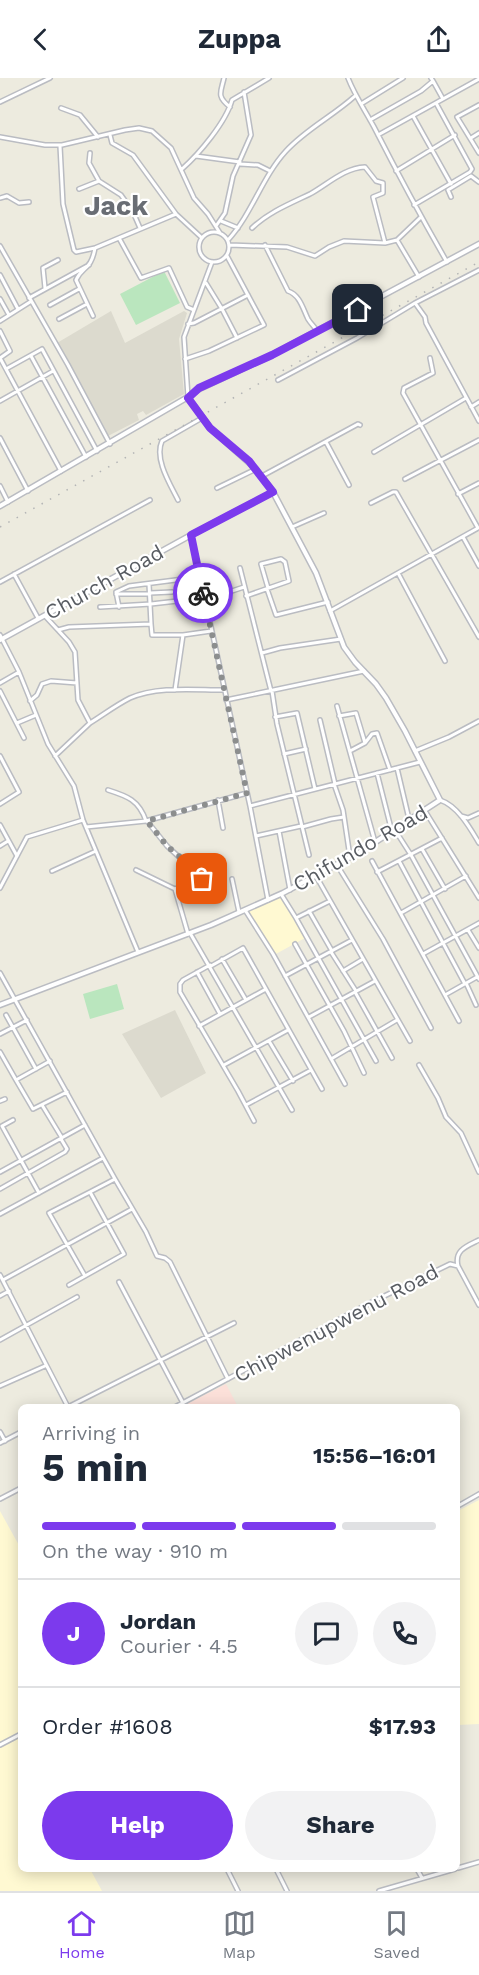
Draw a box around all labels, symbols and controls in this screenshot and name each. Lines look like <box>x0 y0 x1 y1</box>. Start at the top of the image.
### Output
icon: back <box>24 23 57 56</box>
text: Zuppa <box>198 23 281 55</box>
icon: share <box>422 23 455 56</box>
district label: Jack <box>84 190 148 222</box>
pin <box>332 284 383 335</box>
icon: home <box>341 293 374 326</box>
street label: Church Road <box>40 539 168 625</box>
courier <box>173 563 233 623</box>
icon: bike <box>187 577 220 610</box>
street label: Chifundo Road <box>288 799 432 897</box>
pin <box>176 853 227 904</box>
icon: bag <box>185 862 218 895</box>
street label: Chipwenupwenu Road <box>230 1259 442 1387</box>
text: Arriving in <box>42 1421 140 1445</box>
text: 15:56–16:01 <box>313 1443 436 1468</box>
text: 5 min <box>42 1445 148 1490</box>
text: On the way · 910 m <box>42 1539 228 1563</box>
button: chat <box>295 1602 358 1665</box>
button: phone <box>373 1602 436 1665</box>
text: Jordan <box>120 1609 196 1634</box>
text: J <box>67 1621 80 1646</box>
text: Courier · 4.5 <box>120 1634 238 1658</box>
text: Order #1608 <box>42 1714 173 1739</box>
text: $17.93 <box>369 1714 436 1739</box>
button: Help <box>42 1791 233 1860</box>
button: Share <box>245 1791 436 1860</box>
tab: Home <box>59 1907 105 1962</box>
tab: Map <box>223 1907 256 1962</box>
tab: Saved <box>374 1907 420 1962</box>

